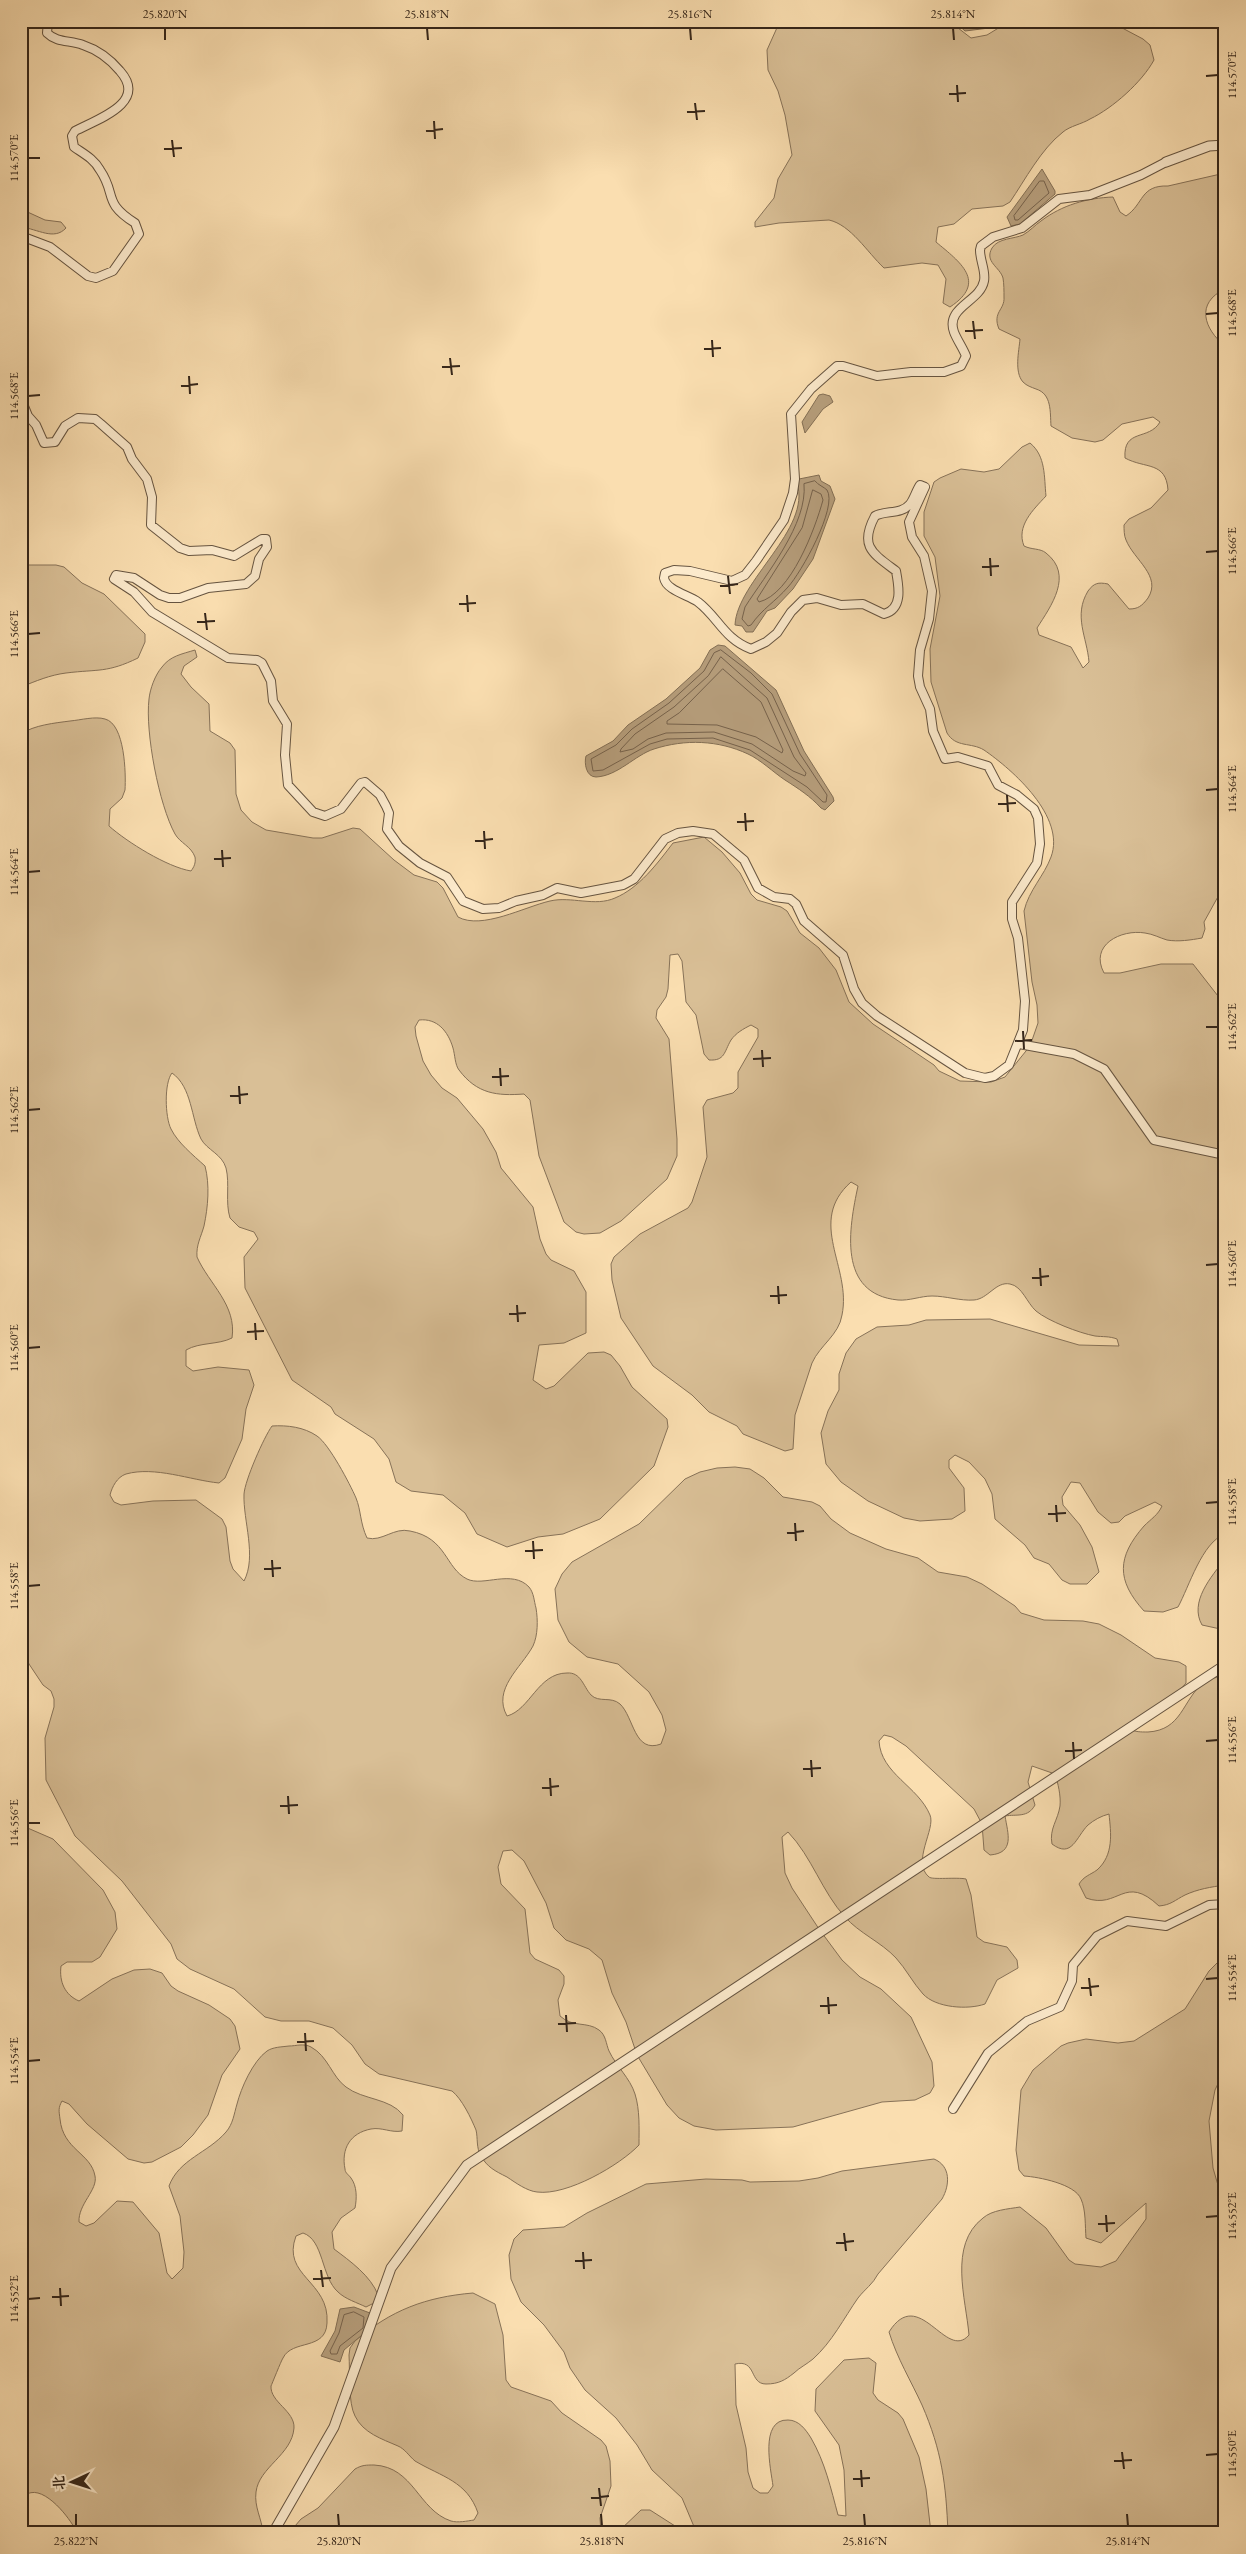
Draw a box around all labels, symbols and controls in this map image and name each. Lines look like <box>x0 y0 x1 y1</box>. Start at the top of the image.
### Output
text: 25.820°N <box>143 6 188 22</box>
text: 25.818°N <box>405 6 450 22</box>
text: 25.816°N <box>668 6 713 22</box>
text: 25.814°N <box>931 6 976 22</box>
text: 114.570°E <box>1224 51 1240 99</box>
text: 114.570°E <box>6 134 22 182</box>
text: 114.568°E <box>1224 289 1240 337</box>
text: 114.568°E <box>6 372 22 420</box>
text: 114.566°E <box>1224 527 1240 575</box>
text: 114.566°E <box>6 610 22 658</box>
text: 114.564°E <box>1224 765 1240 813</box>
text: 114.564°E <box>6 848 22 896</box>
text: 114.562°E <box>1224 1003 1240 1051</box>
text: 114.562°E <box>6 1086 22 1134</box>
text: 114.560°E <box>1224 1240 1240 1288</box>
text: 114.560°E <box>6 1324 22 1372</box>
text: 114.558°E <box>1224 1478 1240 1526</box>
text: 114.558°E <box>6 1562 22 1610</box>
text: 114.556°E <box>1224 1716 1240 1764</box>
text: 114.556°E <box>6 1799 22 1847</box>
text: 114.554°E <box>1224 1954 1240 2002</box>
text: 114.554°E <box>6 2037 22 2085</box>
text: 114.552°E <box>1224 2192 1240 2240</box>
text: 114.552°E <box>6 2275 22 2323</box>
text: 114.550°E <box>1224 2430 1240 2478</box>
north arrow <box>48 2456 98 2506</box>
text: 北 <box>50 2475 68 2491</box>
text: 25.822°N <box>54 2533 99 2549</box>
text: 25.820°N <box>317 2533 362 2549</box>
text: 25.818°N <box>580 2533 625 2549</box>
text: 25.816°N <box>843 2533 888 2549</box>
text: 25.814°N <box>1106 2533 1151 2549</box>

